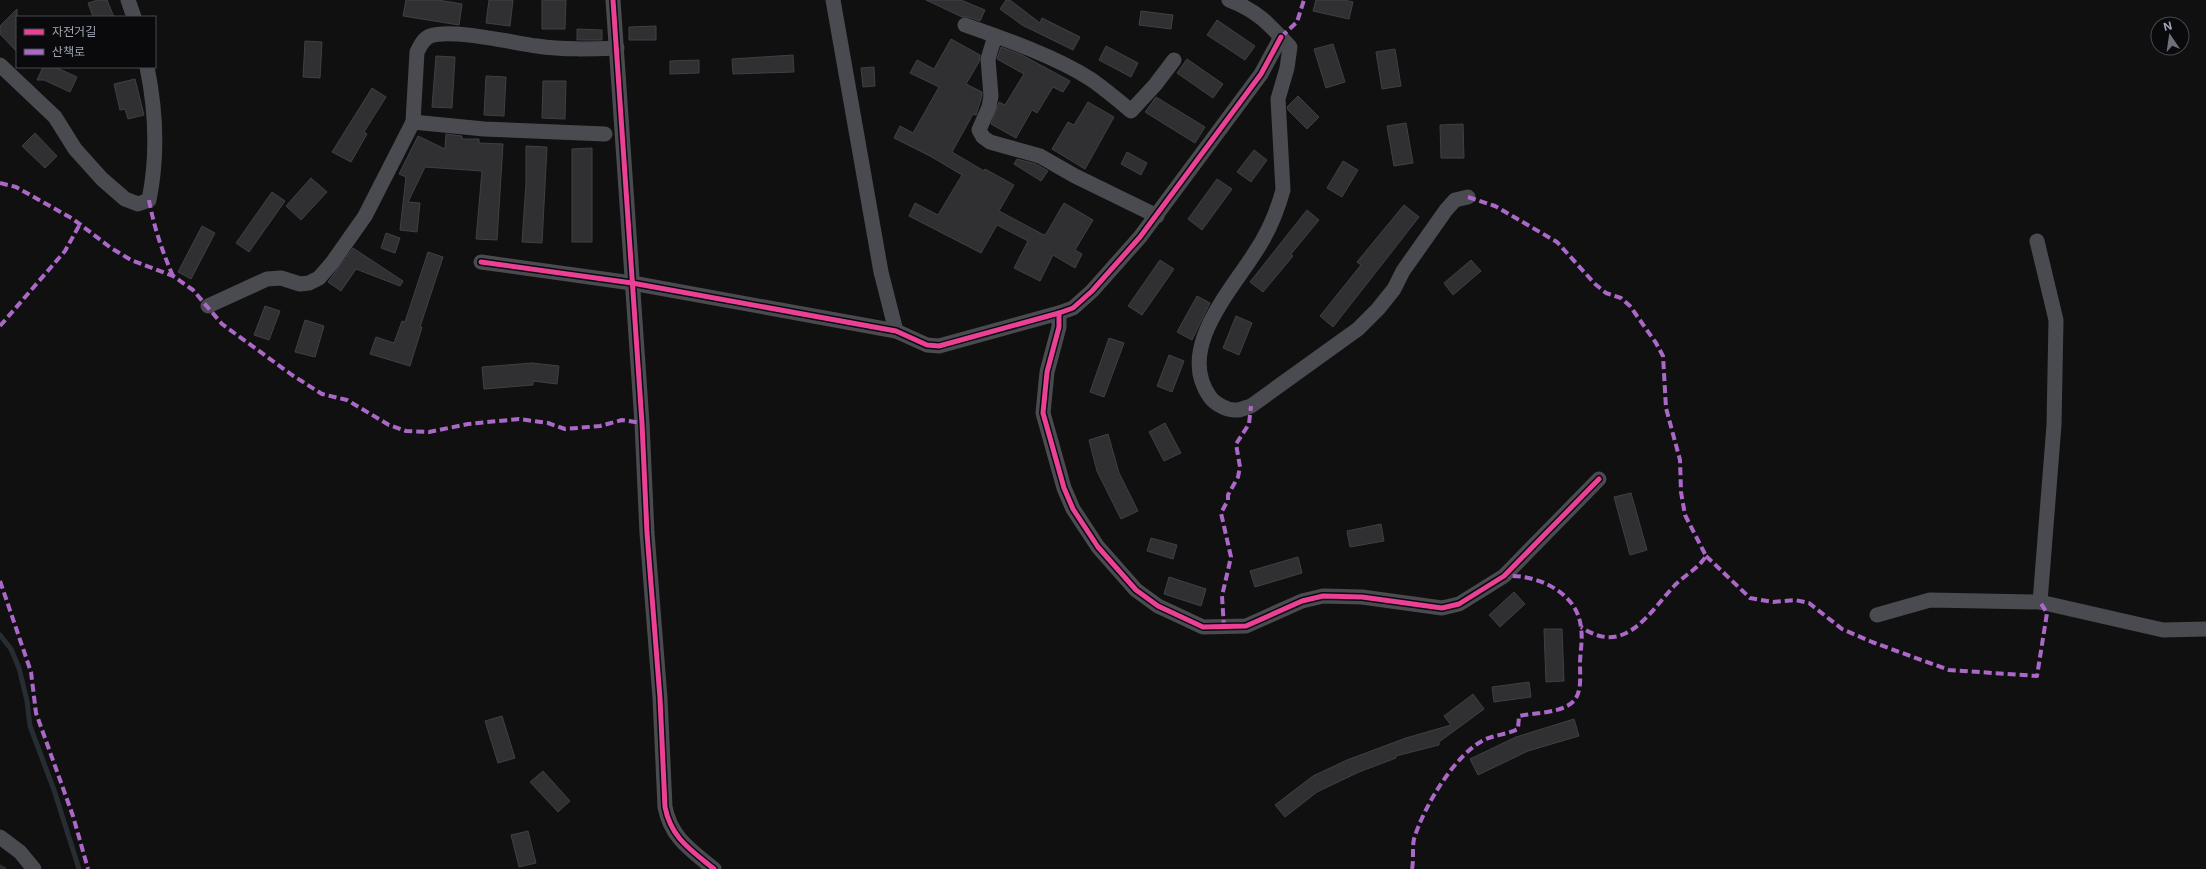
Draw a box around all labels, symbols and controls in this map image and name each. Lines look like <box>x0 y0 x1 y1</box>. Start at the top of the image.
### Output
legend <box>16 16 156 68</box>
north arrow <box>2150 16 2190 56</box>
text: N <box>2162 18 2173 34</box>
text: 자전거길 <box>52 24 96 39</box>
text: 산책로 <box>52 44 85 59</box>

